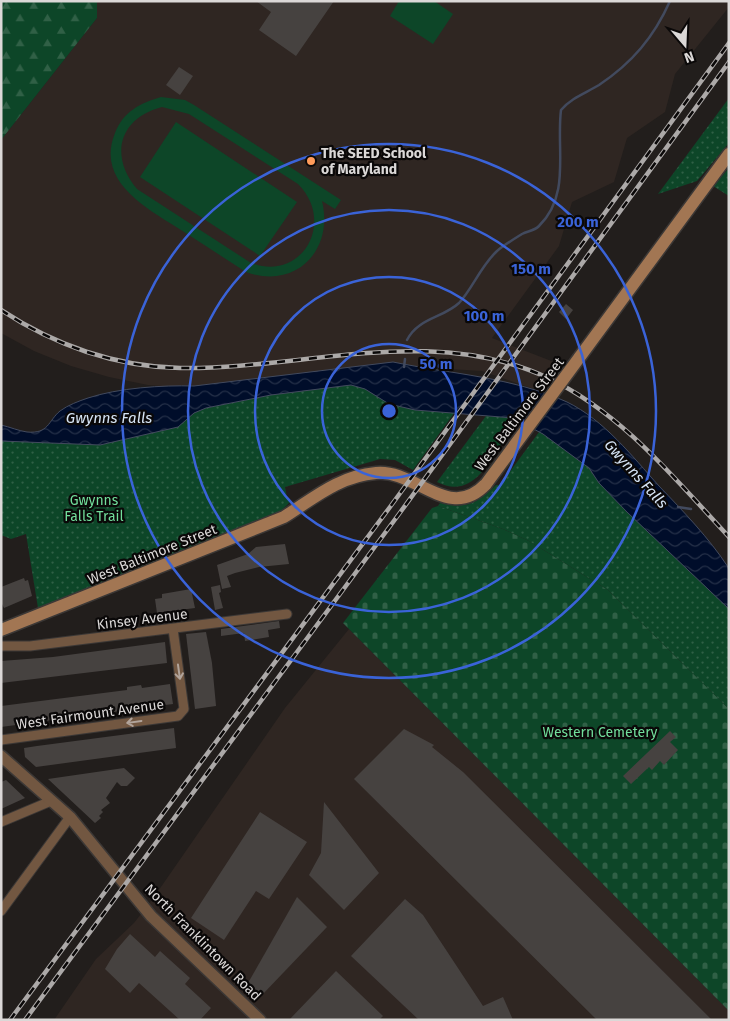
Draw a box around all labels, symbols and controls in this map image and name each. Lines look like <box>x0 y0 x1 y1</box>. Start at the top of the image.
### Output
north arrow <box>660 20 710 70</box>
text: N <box>682 47 696 66</box>
place label: The SEED School of Maryland <box>321 145 427 178</box>
marker: The SEED School of Maryland <box>305 155 317 167</box>
text: 200 m <box>557 213 599 231</box>
text: 150 m <box>511 260 551 278</box>
text: 100 m <box>464 307 504 325</box>
street label: West Baltimore Street <box>471 353 568 474</box>
text: 50 m <box>419 355 453 373</box>
centre of rings <box>380 402 398 420</box>
water label: Gwynns Falls <box>66 409 152 427</box>
water label: Gwynns Falls <box>600 436 672 512</box>
park label: Gwynns Falls Trail <box>64 492 124 525</box>
street label: West Baltimore Street <box>85 520 220 588</box>
street label: Kinsey Avenue <box>96 605 189 634</box>
one-way arrow <box>174 663 184 679</box>
street label: West Fairmount Avenue <box>15 696 165 733</box>
one-way arrow <box>126 717 142 727</box>
park label: Western Cemetery <box>543 724 658 741</box>
street label: North Franklintown Road <box>141 881 264 1004</box>

